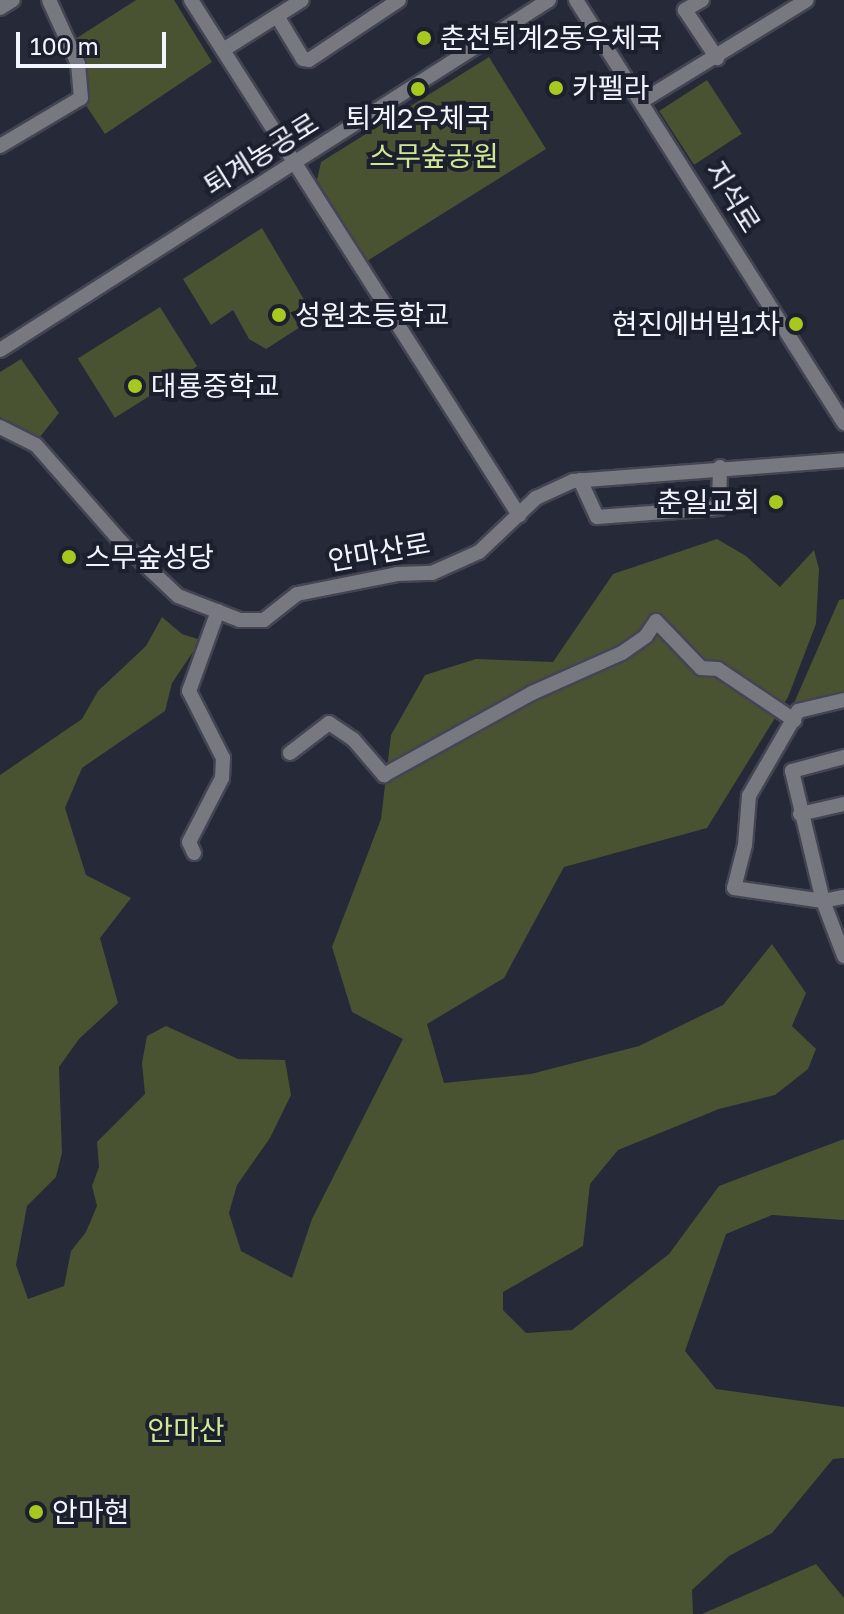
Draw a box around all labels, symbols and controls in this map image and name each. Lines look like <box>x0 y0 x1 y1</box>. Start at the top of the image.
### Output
scale bar <box>20 16 170 66</box>
place label: 춘천퇴계2동우체국 <box>440 21 662 55</box>
marker: 춘천퇴계2동우체국 <box>415 29 433 47</box>
text: 100 m <box>30 31 99 60</box>
place label: 카펠라 <box>572 71 649 105</box>
marker: 카펠라 <box>547 79 565 97</box>
marker: 퇴계2우체국 <box>409 80 427 98</box>
place label: 퇴계2우체국 <box>345 101 491 135</box>
street label: 퇴계농공로 <box>197 106 325 202</box>
park label: 스무숲공원 <box>370 139 498 173</box>
street label: 지석로 <box>698 155 768 239</box>
place label: 성원초등학교 <box>295 298 450 332</box>
marker: 성원초등학교 <box>270 306 288 324</box>
place label: 현진에버빌1차 <box>612 307 780 341</box>
marker: 현진에버빌1차 <box>787 315 805 333</box>
place label: 대룡중학교 <box>151 369 280 403</box>
marker: 대룡중학교 <box>126 377 144 395</box>
place label: 춘일교회 <box>657 485 760 519</box>
marker: 춘일교회 <box>767 493 785 511</box>
street label: 안마산로 <box>325 527 433 577</box>
place label: 스무숲성당 <box>85 540 214 574</box>
marker: 스무숲성당 <box>60 548 78 566</box>
park label: 안마산 <box>147 1413 225 1447</box>
place label: 안마현 <box>52 1495 129 1529</box>
marker: 안마현 <box>27 1503 45 1521</box>

